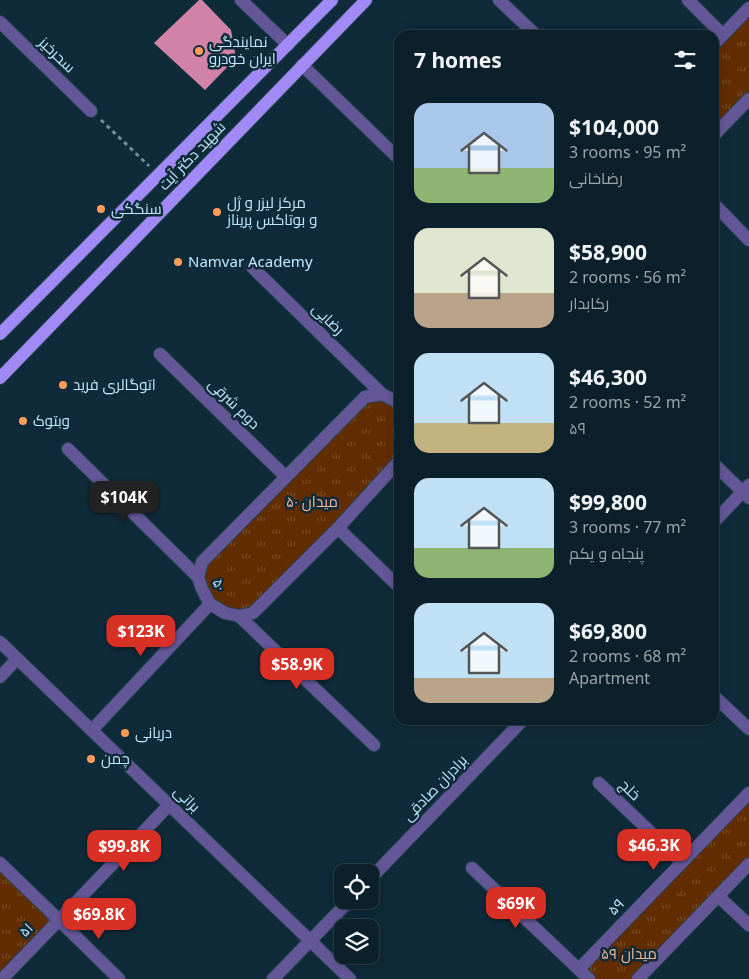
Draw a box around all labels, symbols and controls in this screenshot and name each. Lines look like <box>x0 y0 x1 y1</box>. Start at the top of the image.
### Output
street label: سحرخیز <box>34 31 80 76</box>
place label: نمایندگی ایران خودرو <box>209 31 276 69</box>
marker: نمایندگی ایران خودرو <box>193 45 205 57</box>
text: 7 homes <box>414 46 502 74</box>
icon: filters <box>671 46 699 74</box>
text: $104,000 <box>569 113 659 141</box>
street label: شهید دکتر آیت <box>153 117 230 195</box>
icon: home <box>454 123 514 183</box>
text: 3 rooms · 95 m² <box>569 141 686 163</box>
text: رضاخانی <box>569 167 623 189</box>
place label: مرکز لیزر و ژل و بوتاکس پریناز <box>226 192 317 230</box>
place label: سنگکی <box>111 198 162 219</box>
marker: سنگکی <box>95 203 107 215</box>
marker: مرکز لیزر و ژل و بوتاکس پریناز <box>211 206 223 218</box>
text: $58,900 <box>569 238 647 266</box>
icon: home <box>454 248 514 308</box>
place label: Namvar Academy <box>188 251 313 271</box>
marker: Namvar Academy <box>172 256 184 268</box>
text: 2 rooms · 56 m² <box>569 266 686 288</box>
text: رکابدار <box>569 292 609 314</box>
street label: رضایی <box>307 298 349 339</box>
text: $46,300 <box>569 363 647 391</box>
icon: home <box>454 373 514 433</box>
place label: اتوگالری فرید <box>73 374 156 395</box>
street label: دوم شرقی <box>204 374 265 434</box>
marker: اتوگالری فرید <box>57 379 69 391</box>
text: 2 rooms · 52 m² <box>569 391 686 413</box>
place label: وبتوک <box>33 410 70 430</box>
marker: وبتوک <box>17 415 29 427</box>
text: ۵۹ <box>569 417 586 439</box>
pin: $104K <box>89 480 159 523</box>
text: $104K <box>100 486 148 508</box>
text: $99,800 <box>569 488 647 516</box>
park label: میدان ۵۰ <box>286 491 338 512</box>
icon: home <box>454 498 514 558</box>
text: 3 rooms · 77 m² <box>569 516 686 538</box>
text: پنجاه و یکم <box>569 542 644 564</box>
street label: ۵۰ <box>208 575 231 594</box>
pin: $123K <box>106 614 176 657</box>
text: $69,800 <box>569 617 647 645</box>
text: $123K <box>117 620 165 642</box>
icon: home <box>454 623 514 683</box>
text: 2 rooms · 68 m² <box>569 645 686 667</box>
pin: $58.9K <box>256 648 338 690</box>
text: $58.9K <box>271 653 323 675</box>
text: Apartment <box>569 667 650 689</box>
place label: دریانی <box>135 722 172 743</box>
marker: دریانی <box>119 727 131 739</box>
place label: چمن <box>101 748 130 769</box>
street label: برادران صادقی <box>398 750 472 826</box>
marker: چمن <box>85 753 97 765</box>
street label: خلج <box>614 774 646 806</box>
street label: براتی <box>169 781 205 817</box>
pin: $46.3K <box>613 828 695 871</box>
pin: $99.8K <box>83 830 165 872</box>
text: $46.3K <box>628 834 680 856</box>
text: $99.8K <box>98 835 150 857</box>
map controls <box>334 864 379 964</box>
button: locate <box>334 864 379 909</box>
pin: $69K <box>486 886 546 929</box>
text: $69K <box>497 892 535 914</box>
street label: ۵۹ <box>603 894 628 919</box>
pin: $69.8K <box>58 898 140 940</box>
text: $69.8K <box>73 903 125 925</box>
street label: ۵۱ <box>14 918 37 941</box>
button: layers <box>334 919 379 964</box>
park label: میدان ۵۹ <box>601 943 657 964</box>

